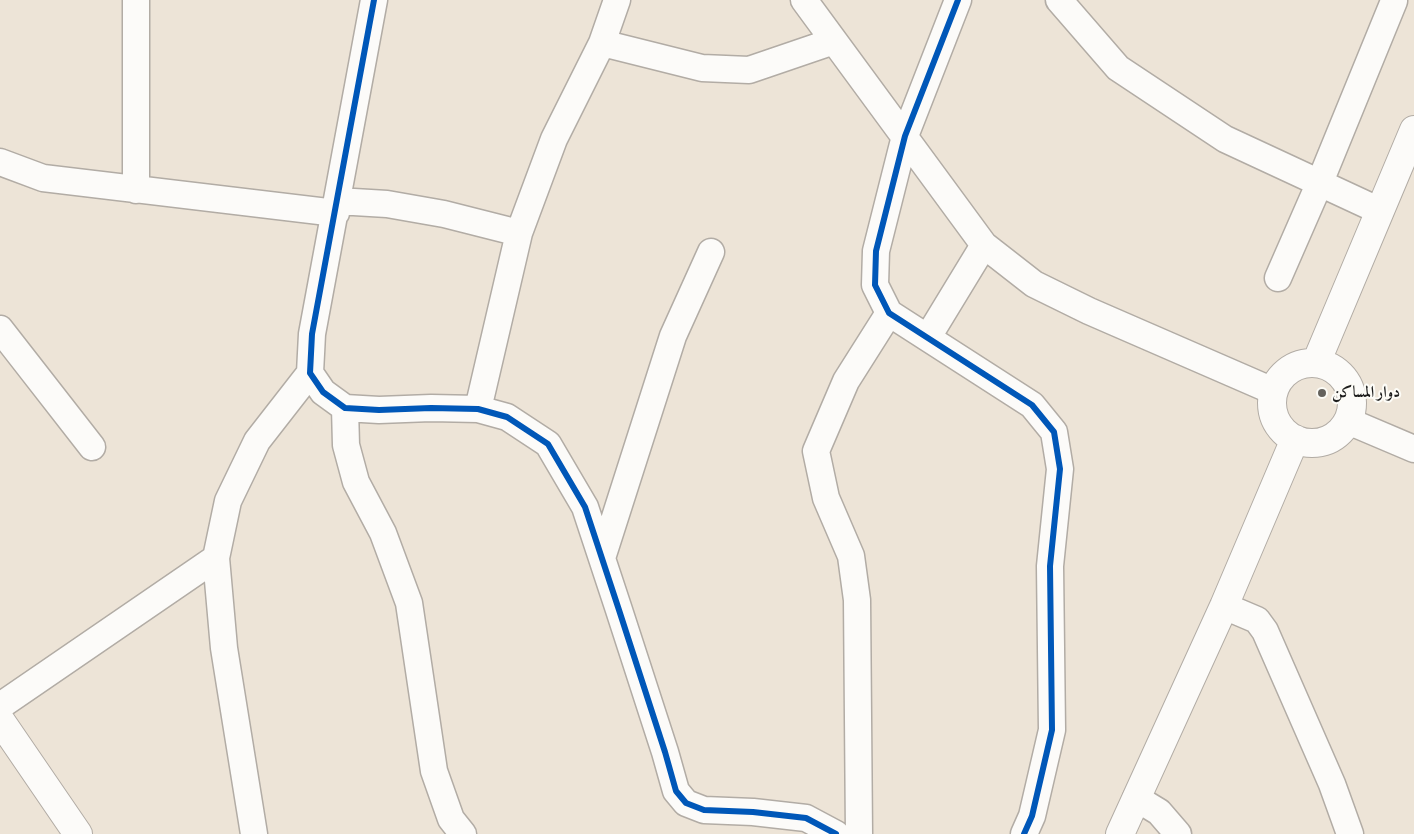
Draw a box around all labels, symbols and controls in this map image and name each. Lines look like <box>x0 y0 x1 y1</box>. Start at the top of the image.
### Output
place label: دوار المساكن <box>1332 383 1400 403</box>
marker: دوار المساكن <box>1316 387 1328 399</box>

